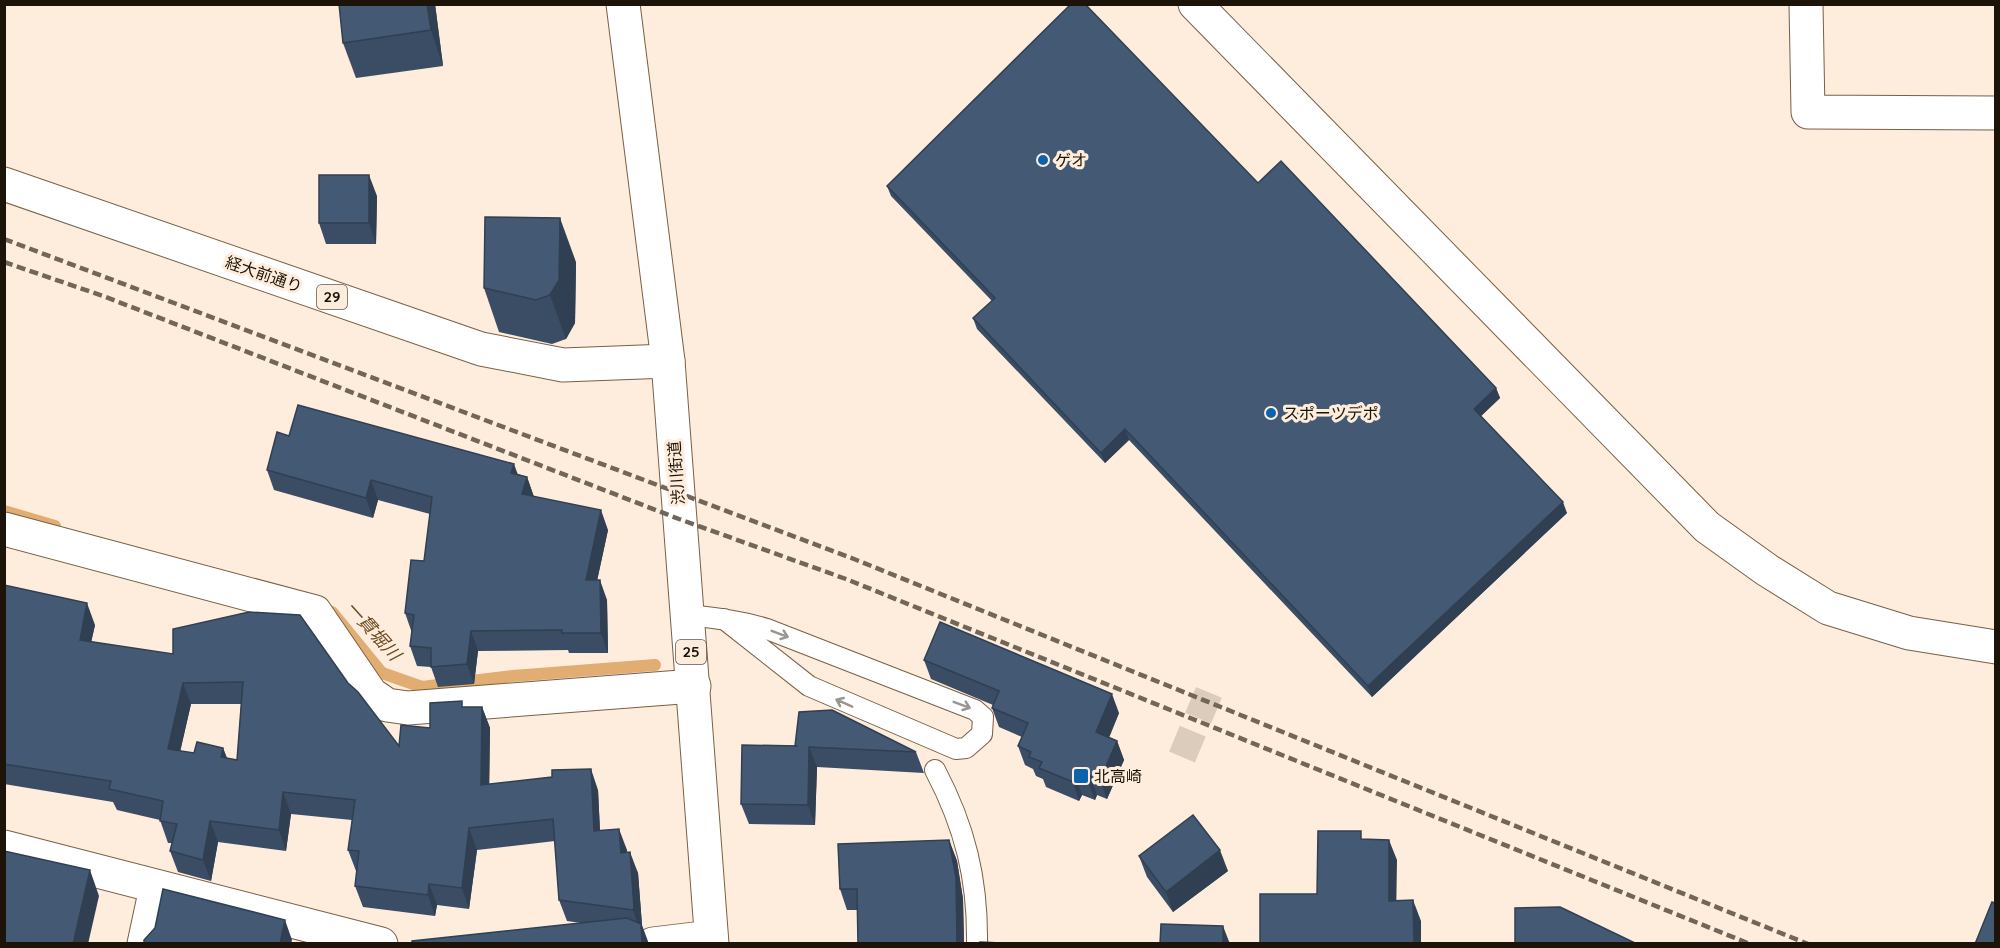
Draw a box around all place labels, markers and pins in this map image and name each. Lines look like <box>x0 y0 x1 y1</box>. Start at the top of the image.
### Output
place label: ゲオ <box>1055 150 1087 170</box>
marker: ゲオ <box>1036 153 1050 167</box>
place label: スポーツデポ <box>1283 403 1379 423</box>
marker: スポーツデポ <box>1264 406 1278 420</box>
place label: 北高崎 <box>1094 766 1142 786</box>
marker: 北高崎 <box>1072 767 1090 785</box>

